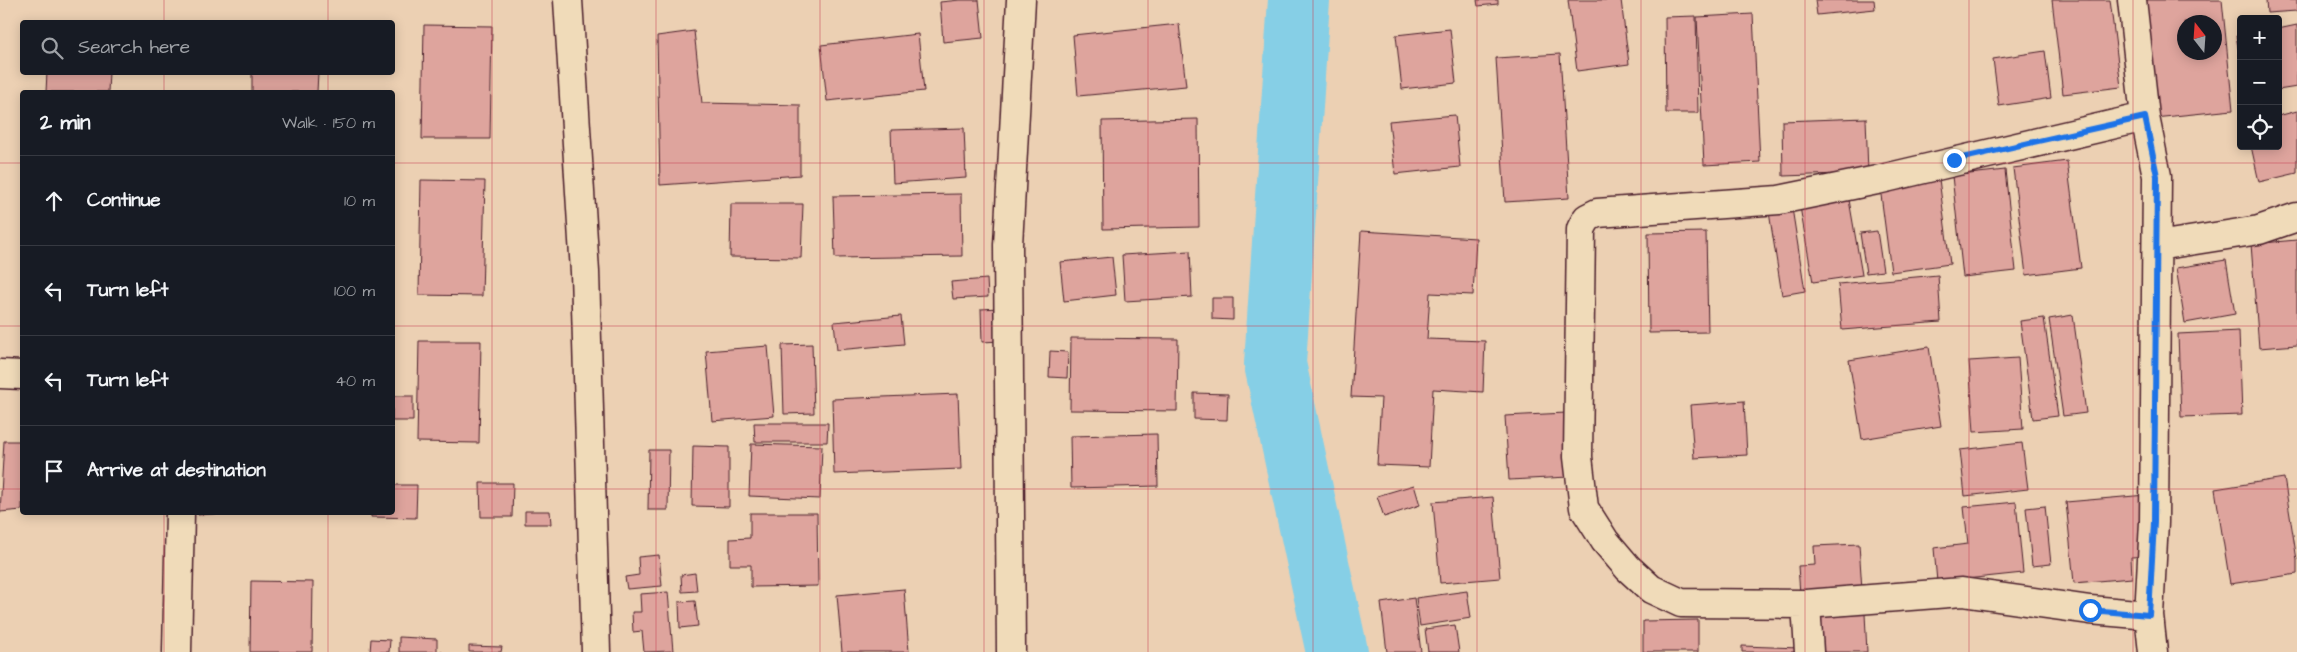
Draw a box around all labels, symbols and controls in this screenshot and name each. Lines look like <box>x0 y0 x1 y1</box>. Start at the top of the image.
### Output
north arrow <box>2177 15 2222 60</box>
map controls <box>2237 15 2282 150</box>
button: + <box>2237 15 2282 60</box>
search box <box>20 20 395 75</box>
icon: search <box>38 34 66 62</box>
text: Search here <box>78 34 190 61</box>
button: − <box>2237 60 2282 105</box>
button: locate <box>2237 105 2282 150</box>
text: 2 min <box>40 108 90 137</box>
text: Walk · 150 m <box>282 112 375 134</box>
route end <box>1943 149 1966 172</box>
icon: ahead <box>40 187 68 215</box>
text: Continue <box>87 187 161 214</box>
text: 10 m <box>344 190 375 212</box>
icon: left <box>40 277 68 305</box>
text: Turn left <box>87 277 168 304</box>
text: 100 m <box>334 280 375 302</box>
icon: left <box>40 367 68 395</box>
text: Turn left <box>87 367 168 394</box>
text: 40 m <box>335 370 375 392</box>
icon: arrive <box>40 457 68 485</box>
text: Arrive at destination <box>87 457 266 484</box>
route start <box>2079 599 2102 622</box>

